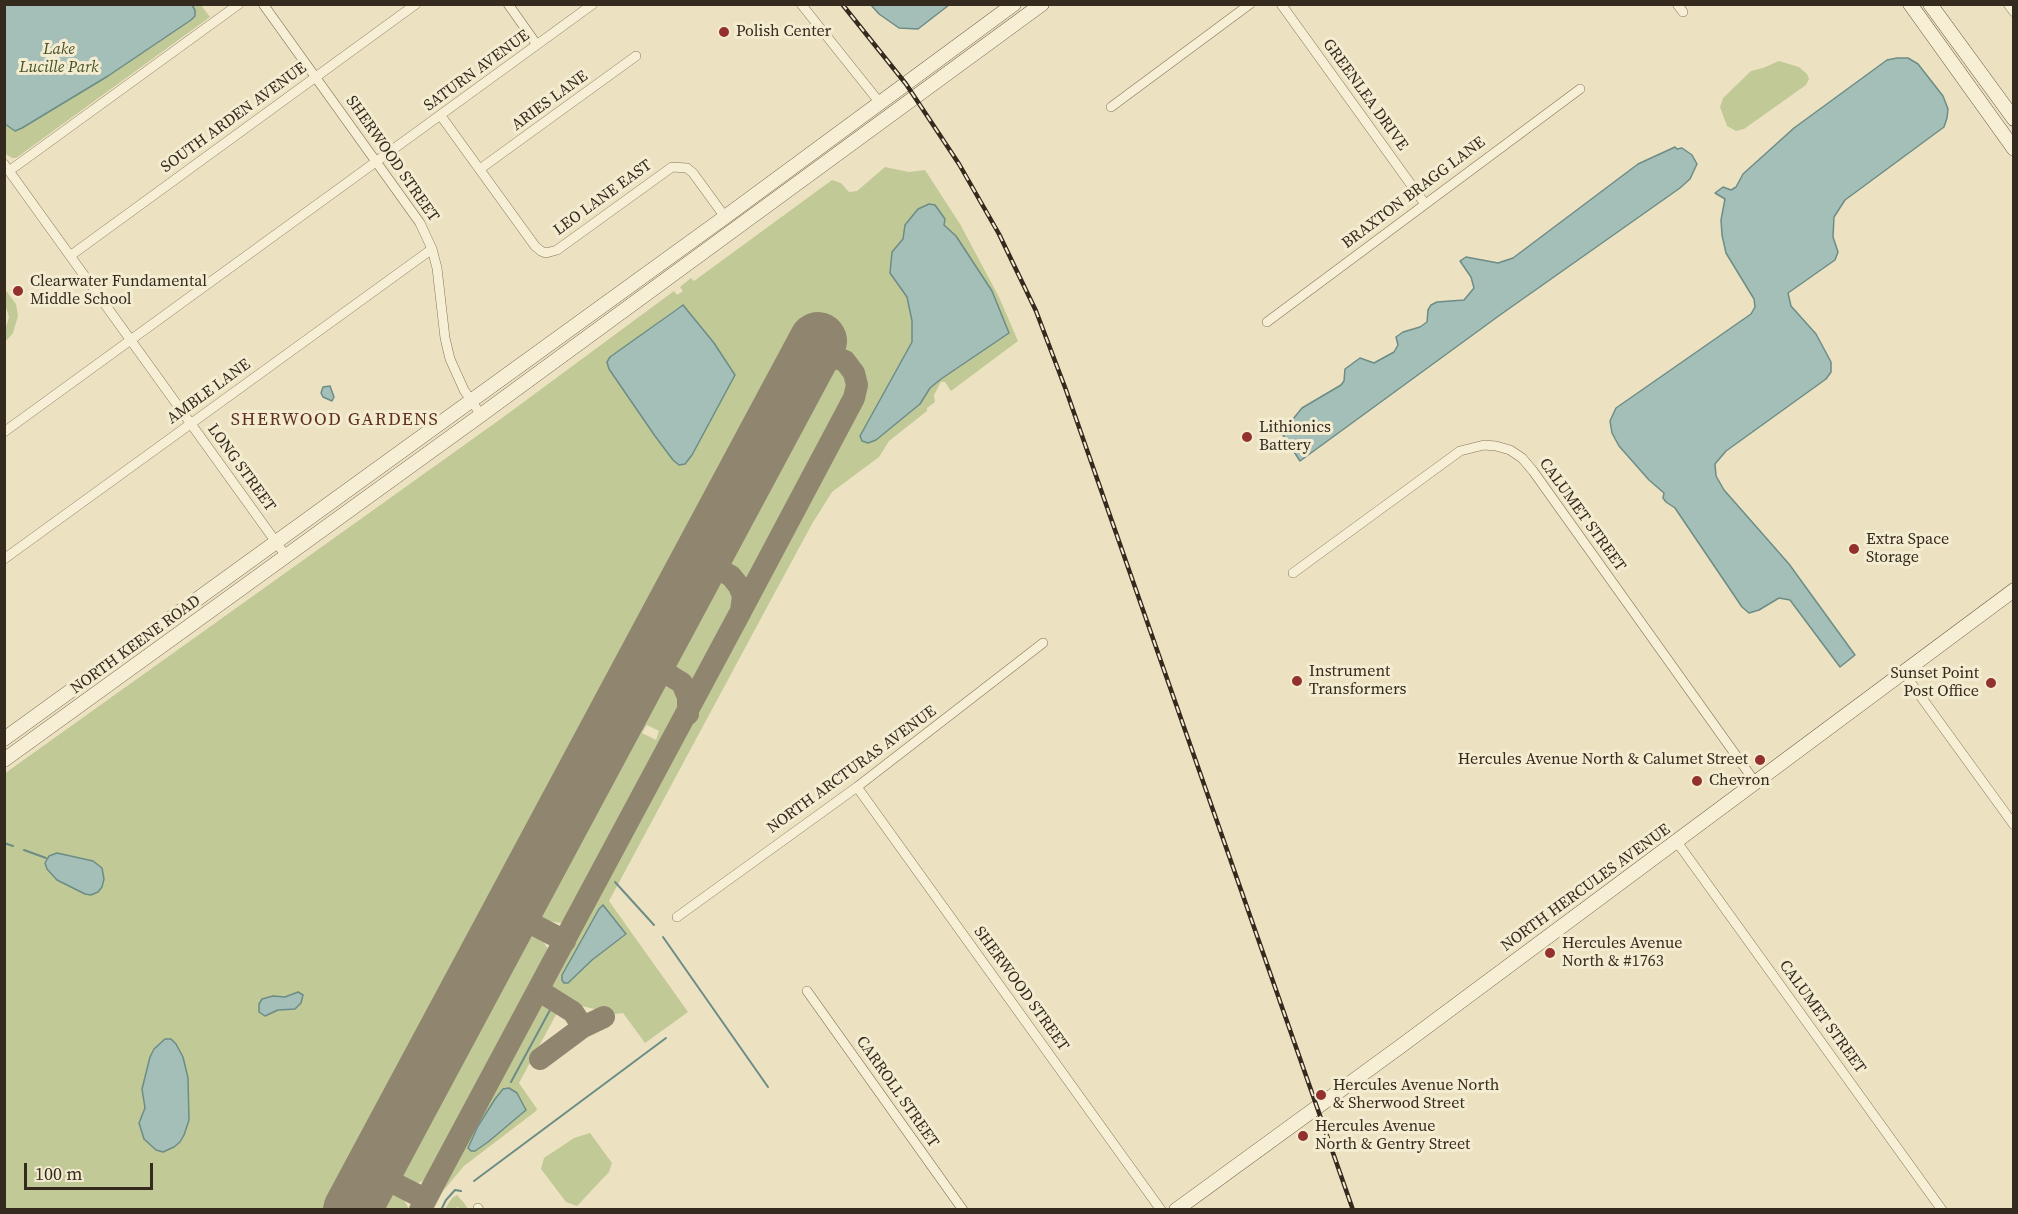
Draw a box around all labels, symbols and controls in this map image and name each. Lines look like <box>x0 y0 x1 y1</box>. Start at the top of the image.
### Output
place label: Polish Center <box>736 22 831 42</box>
marker: Polish Center <box>717 25 731 39</box>
street label: SATURN AVENUE <box>420 26 534 116</box>
street label: GREENLEA DRIVE <box>1318 36 1412 154</box>
park label: Lake Lucille Park <box>19 40 99 78</box>
street label: SOUTH ARDEN AVENUE <box>157 59 311 177</box>
street label: ARIES LANE <box>508 67 592 135</box>
street label: SHERWOOD STREET <box>341 92 443 226</box>
street label: BRAXTON BRAGG LANE <box>1339 133 1489 253</box>
street label: LEO LANE EAST <box>550 156 656 240</box>
place label: Clearwater Fundamental Middle School <box>30 272 207 310</box>
marker: Clearwater Fundamental Middle School <box>11 284 25 298</box>
street label: AMBLE LANE <box>164 355 254 429</box>
district label: SHERWOOD GARDENS <box>231 409 439 431</box>
place label: Lithionics Battery <box>1259 418 1331 456</box>
street label: LONG STREET <box>203 421 279 515</box>
marker: Lithionics Battery <box>1240 430 1254 444</box>
street label: CALUMET STREET <box>1534 455 1630 575</box>
place label: Extra Space Storage <box>1866 530 1949 568</box>
marker: Extra Space Storage <box>1847 542 1861 556</box>
street label: NORTH KEENE ROAD <box>67 591 205 699</box>
place label: Instrument Transformers <box>1309 662 1407 700</box>
place label: Sunset Point Post Office <box>1890 664 1979 702</box>
marker: Instrument Transformers <box>1290 674 1304 688</box>
marker: Sunset Point Post Office <box>1984 676 1998 690</box>
street label: NORTH ARCTURAS AVENUE <box>764 702 940 838</box>
place label: Hercules Avenue North & Calumet Street <box>1458 750 1748 770</box>
marker: Hercules Avenue North & Calumet Street <box>1753 753 1767 767</box>
place label: Chevron <box>1709 771 1770 791</box>
marker: Chevron <box>1690 774 1704 788</box>
street label: NORTH HERCULES AVENUE <box>1498 820 1674 956</box>
street label: SHERWOOD STREET <box>969 923 1073 1055</box>
place label: Hercules Avenue North & #1763 <box>1562 934 1682 972</box>
marker: Hercules Avenue North & #1763 <box>1543 946 1557 960</box>
street label: CALUMET STREET <box>1774 957 1870 1077</box>
street label: CARROLL STREET <box>851 1033 943 1151</box>
place label: Hercules Avenue North & Sherwood Street <box>1333 1076 1499 1114</box>
marker: Hercules Avenue North & Sherwood Street <box>1314 1088 1328 1102</box>
place label: Hercules Avenue North & Gentry Street <box>1315 1117 1470 1155</box>
marker: Hercules Avenue North & Gentry Street <box>1296 1129 1310 1143</box>
scale bar <box>27 1151 156 1189</box>
text: 100 m <box>35 1161 82 1186</box>

